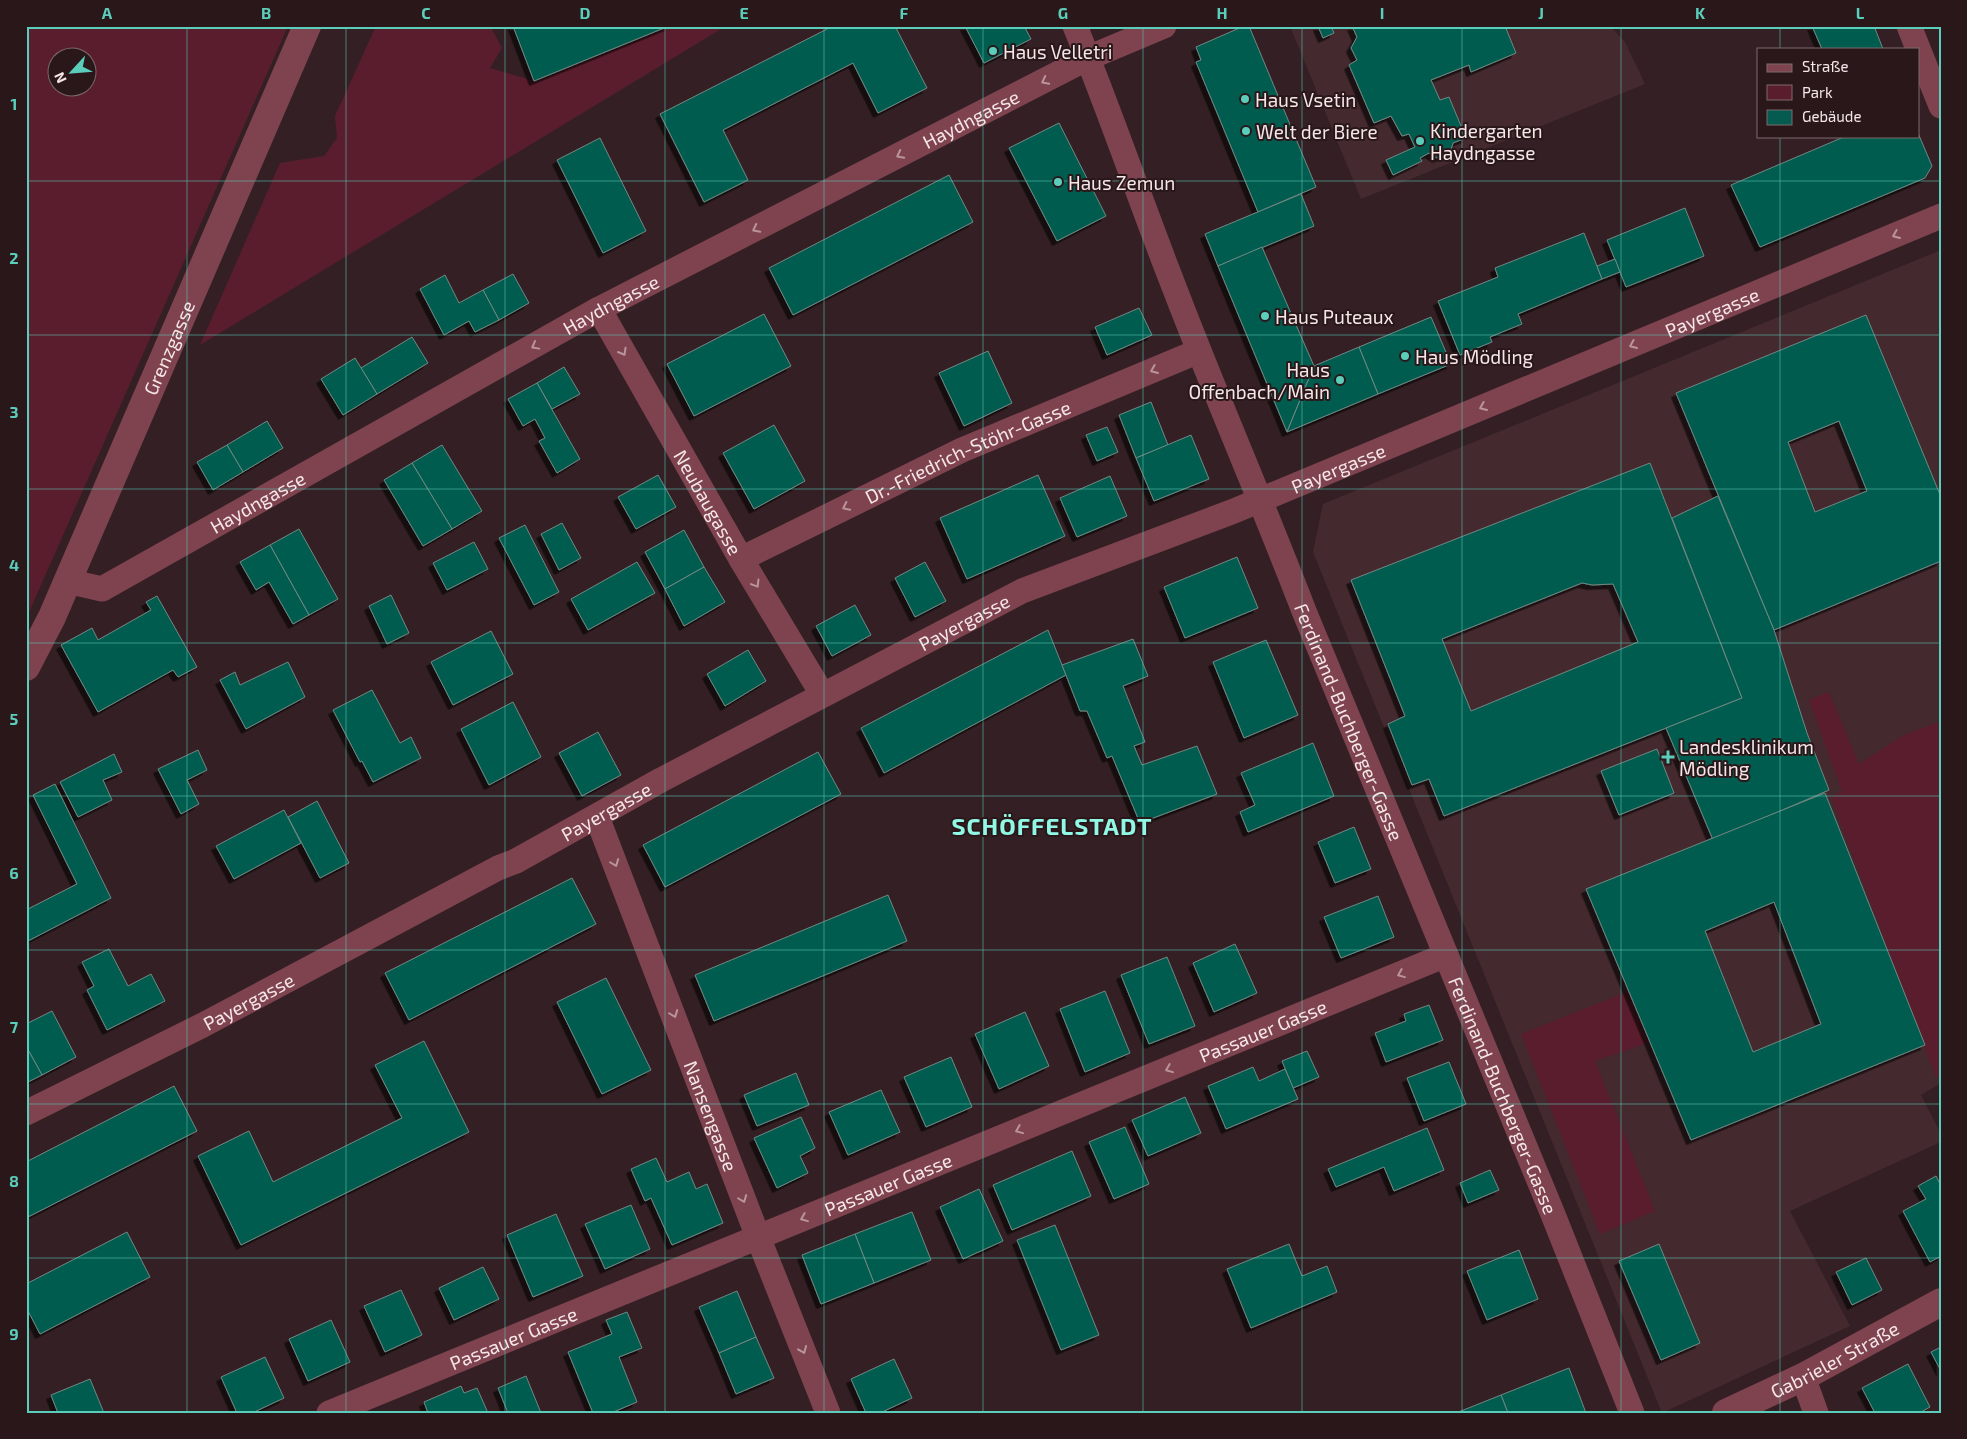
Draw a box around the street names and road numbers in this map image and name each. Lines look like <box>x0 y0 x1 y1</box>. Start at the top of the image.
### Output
street label: Haydngasse <box>918 84 1023 153</box>
street label: Haydngasse <box>558 269 662 339</box>
street label: Payergasse <box>1661 282 1762 341</box>
street label: Grenzgasse <box>138 297 199 398</box>
street label: Dr.-Friedrich-Stöhr-Gasse <box>861 395 1074 508</box>
street label: Payergasse <box>1288 438 1388 497</box>
street label: Neubaugasse <box>670 445 748 559</box>
street label: Haydngasse <box>206 466 309 537</box>
street label: Payergasse <box>914 588 1013 655</box>
street label: Ferdinand-Buchberger-Gasse <box>1291 600 1409 844</box>
street label: Payergasse <box>557 776 655 845</box>
street label: Payergasse <box>199 967 298 1034</box>
street label: Ferdinand-Buchberger-Gasse <box>1445 973 1563 1217</box>
street label: Passauer Gasse <box>1195 994 1330 1067</box>
street label: Nansengasse <box>680 1057 743 1174</box>
street label: Passauer Gasse <box>821 1147 955 1220</box>
street label: Passauer Gasse <box>446 1301 580 1374</box>
street label: Gabrieler Straße <box>1766 1316 1903 1402</box>

